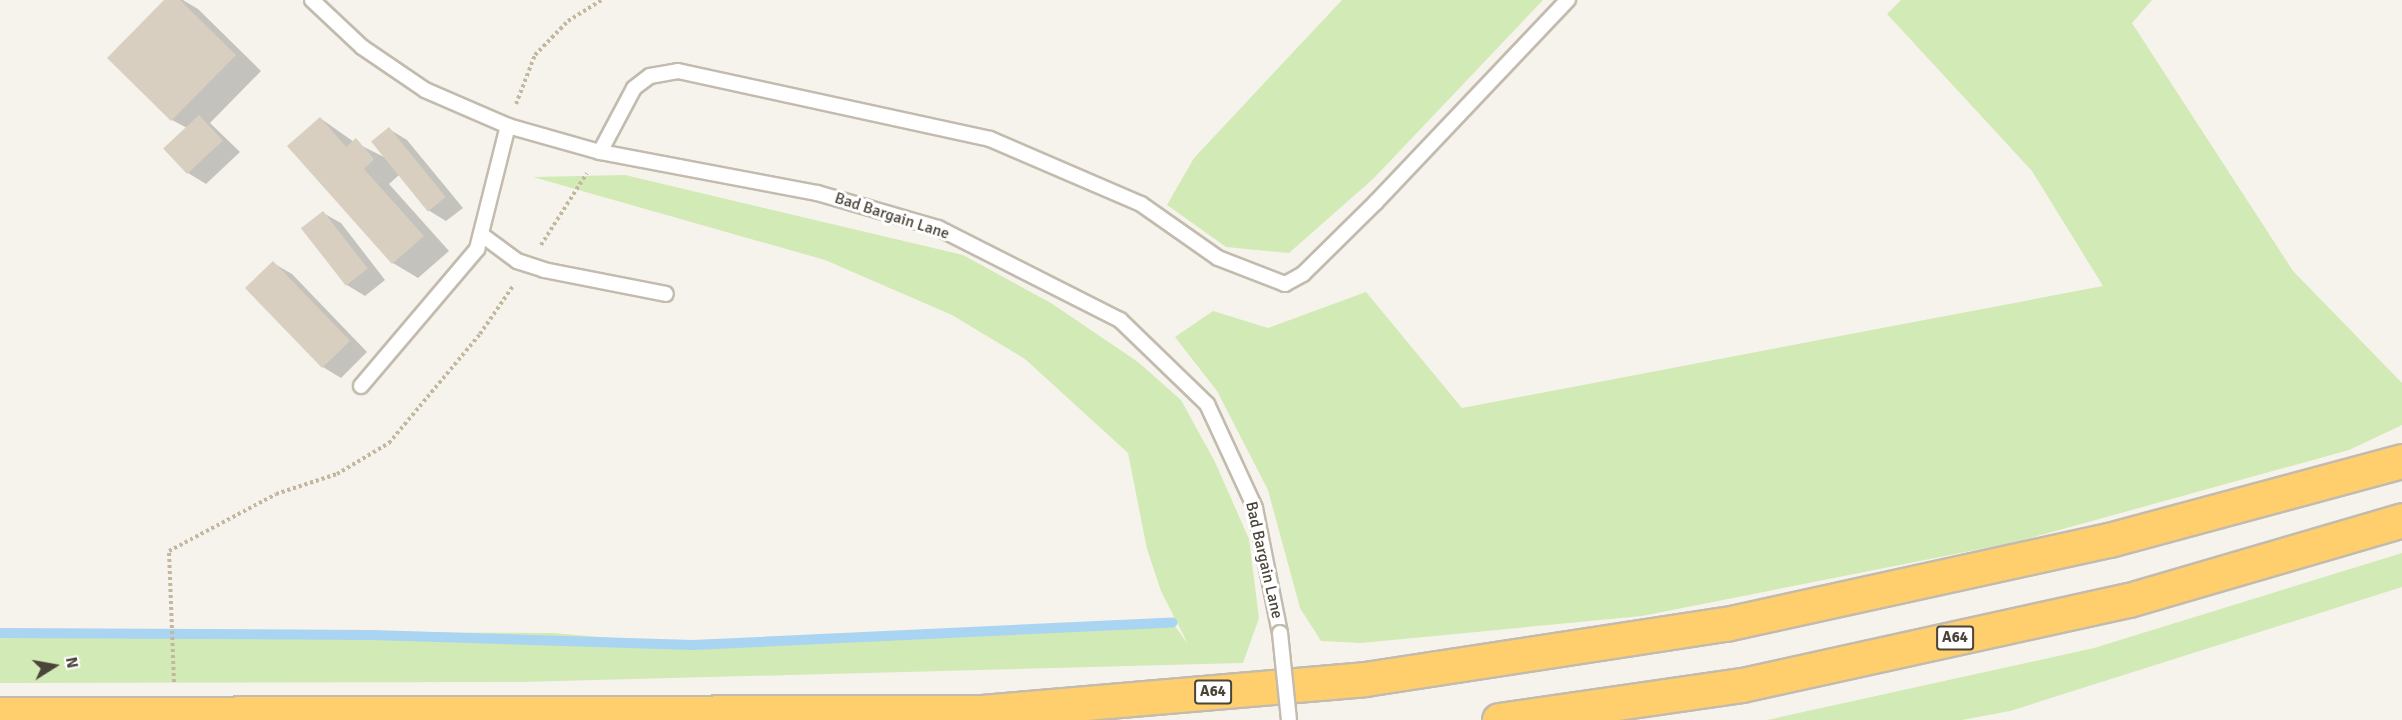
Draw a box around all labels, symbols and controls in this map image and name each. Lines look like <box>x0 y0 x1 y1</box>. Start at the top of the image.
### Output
street label: Bad Bargain Lane <box>832 188 952 244</box>
street label: Bad Bargain Lane <box>1241 500 1287 620</box>
road number: A64 <box>1936 626 1974 650</box>
north arrow <box>24 636 84 696</box>
text: N <box>61 655 83 670</box>
road number: A64 <box>1194 680 1232 704</box>

